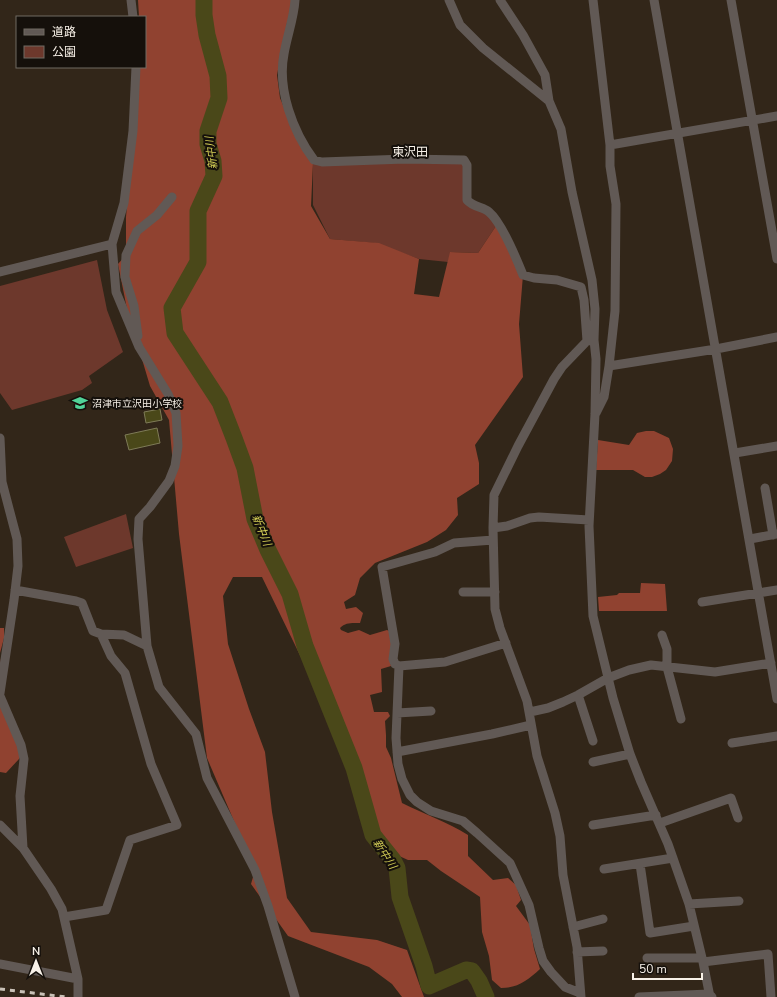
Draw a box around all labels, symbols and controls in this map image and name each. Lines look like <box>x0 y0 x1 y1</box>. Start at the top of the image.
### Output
legend <box>16 16 146 68</box>
text: 道路 <box>52 24 76 40</box>
text: 公園 <box>52 44 76 60</box>
water label: 新中川 <box>202 135 221 170</box>
district label: 東沢田 <box>392 144 428 160</box>
school or university icon: 沼津市立沢田小学校 <box>71 394 89 412</box>
place label: 沼津市立沢田小学校 <box>92 397 182 411</box>
water label: 新中川 <box>248 512 275 549</box>
water label: 新中川 <box>369 836 400 873</box>
north arrow <box>16 941 56 981</box>
text: N <box>32 944 40 959</box>
scale bar <box>633 955 702 981</box>
text: 50 m <box>639 961 667 977</box>

